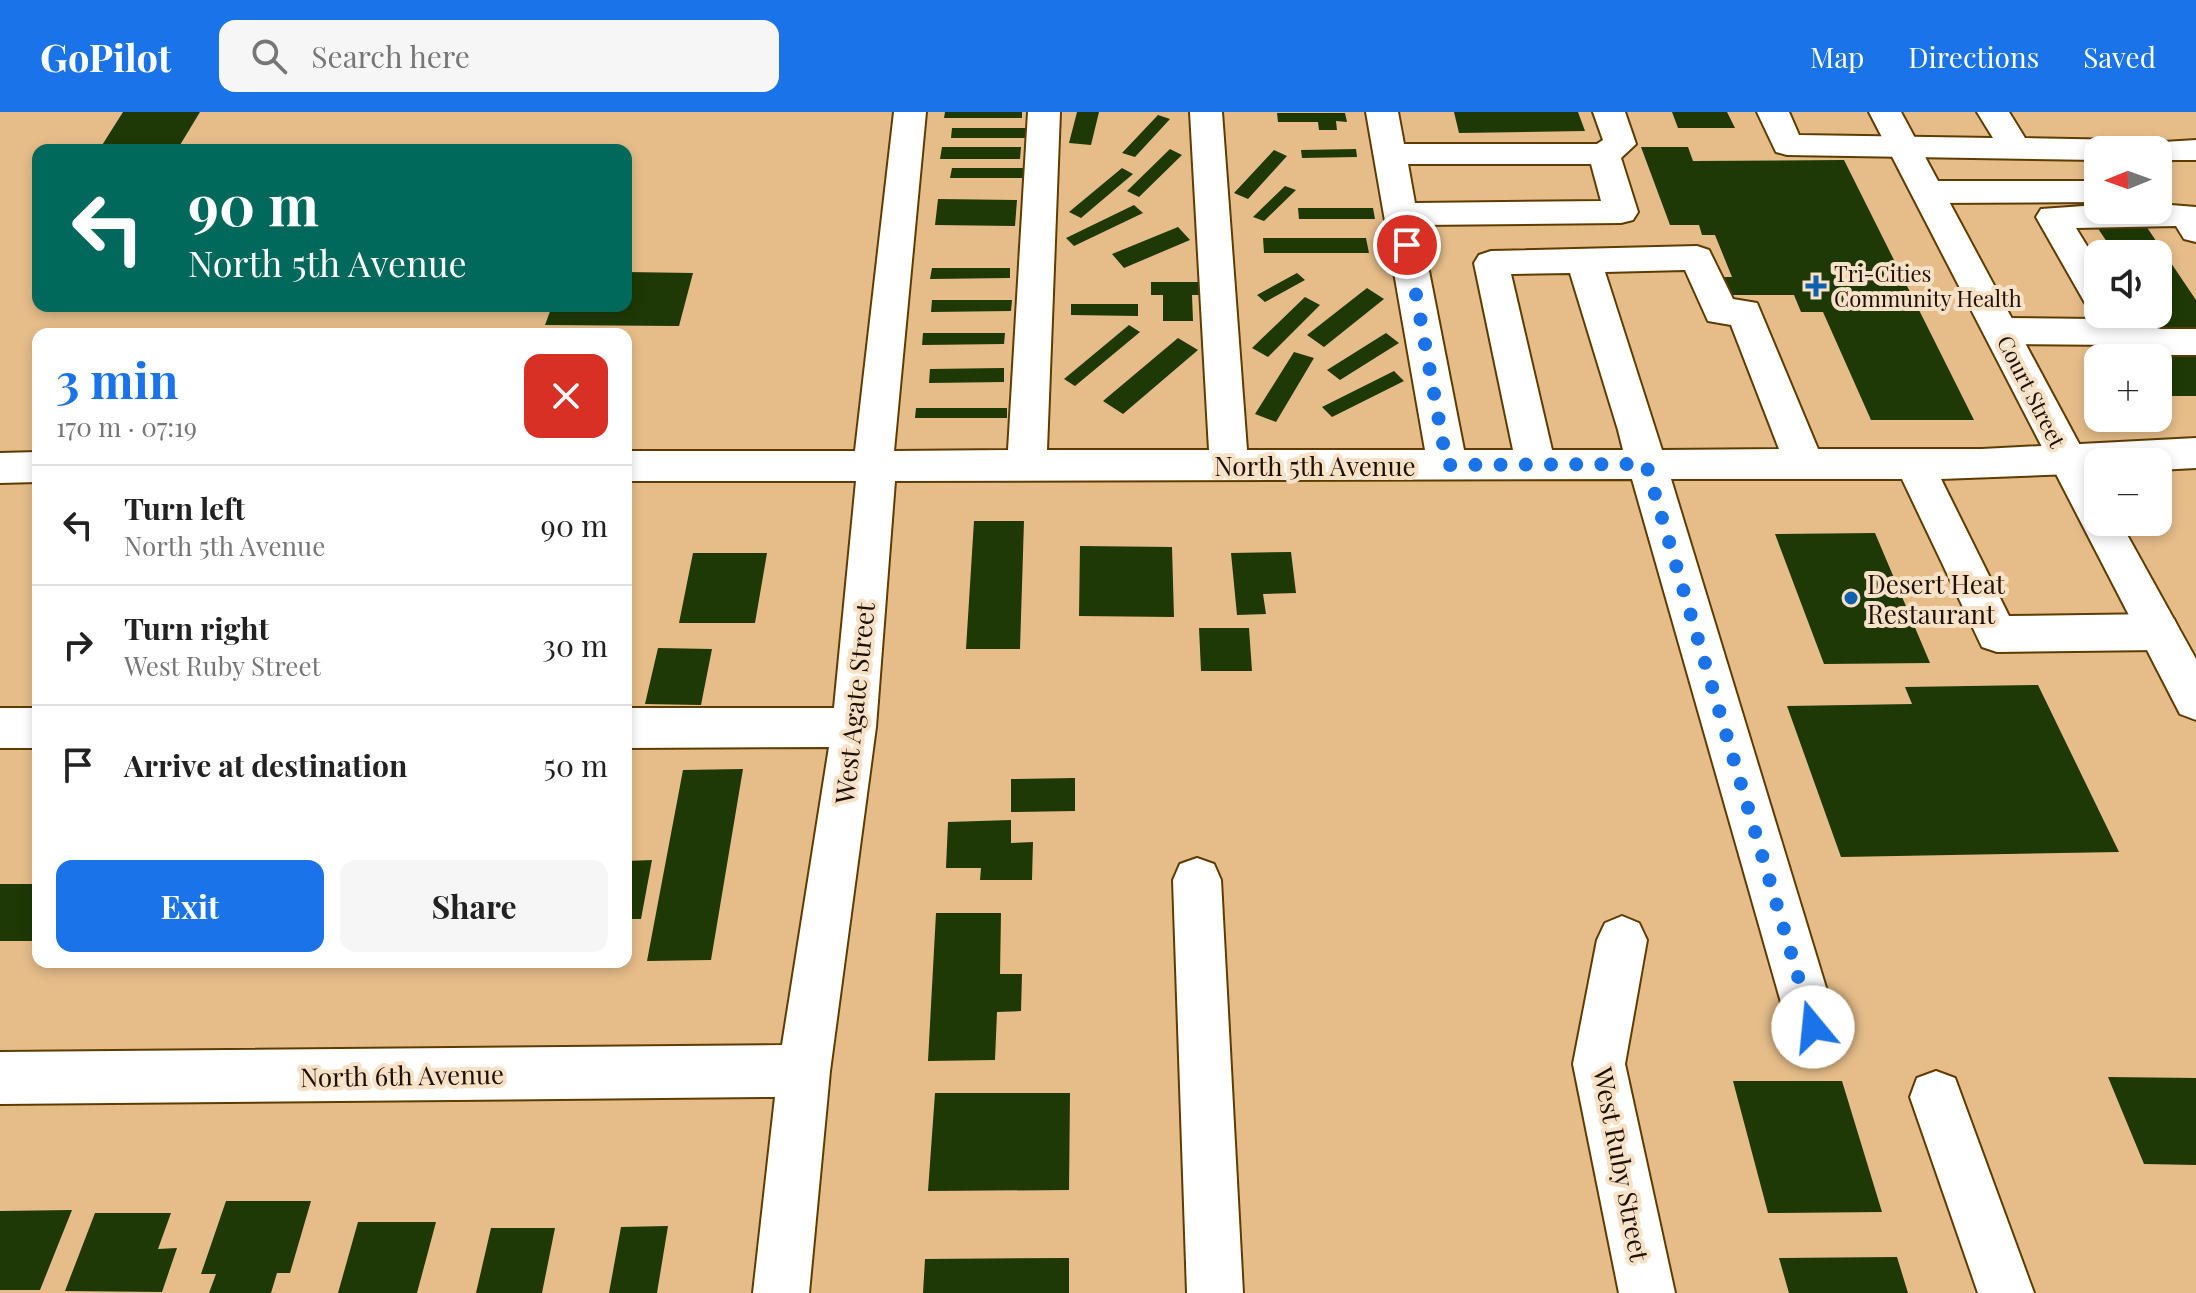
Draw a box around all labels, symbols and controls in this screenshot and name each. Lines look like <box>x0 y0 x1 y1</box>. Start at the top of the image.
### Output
search box <box>219 20 779 92</box>
text: GoPilot <box>40 31 171 82</box>
icon: search <box>247 34 291 78</box>
text: Search here <box>311 36 470 76</box>
text: Map <box>1810 38 1864 75</box>
text: Directions <box>1908 38 2039 75</box>
text: Saved <box>2083 38 2156 75</box>
north arrow <box>2084 136 2172 224</box>
map controls <box>2084 136 2172 536</box>
text: 90 m <box>188 166 319 241</box>
icon: left <box>56 176 160 280</box>
pin <box>1373 211 1441 279</box>
icon: arrive <box>1385 223 1429 267</box>
text: North 5th Avenue <box>188 238 467 286</box>
button: sound <box>2084 240 2172 328</box>
place label: Tri-Cities Community Health <box>1834 258 2022 313</box>
marker: Tri-Cities Community Health <box>1805 275 1827 297</box>
street label: Court Street <box>1991 330 2074 453</box>
button: + <box>2084 344 2172 432</box>
text: 3 min <box>56 347 178 411</box>
button: close <box>524 354 608 438</box>
text: 170 m · 07:19 <box>56 409 197 444</box>
street label: North 5th Avenue <box>1214 448 1416 483</box>
button: − <box>2084 448 2172 536</box>
text: Turn left <box>124 488 245 528</box>
icon: left <box>56 503 100 547</box>
text: 90 m <box>541 505 608 545</box>
text: North 5th Avenue <box>124 528 325 563</box>
place label: Desert Heat Restaurant <box>1867 566 2006 631</box>
marker: Desert Heat Restaurant <box>1842 589 1860 607</box>
street label: West Agate Street <box>826 600 882 806</box>
text: Turn right <box>124 608 269 648</box>
icon: right <box>56 623 100 667</box>
text: 30 m <box>542 625 608 665</box>
text: West Ruby Street <box>124 648 321 683</box>
icon: arrive <box>56 743 100 787</box>
text: Arrive at destination <box>124 745 407 785</box>
text: 50 m <box>543 745 608 785</box>
button: Exit <box>56 860 324 952</box>
button: Share <box>340 860 608 952</box>
position arrow <box>1771 985 1855 1069</box>
street label: North 6th Avenue <box>300 1056 504 1094</box>
street label: West Ruby Street <box>1586 1063 1658 1265</box>

